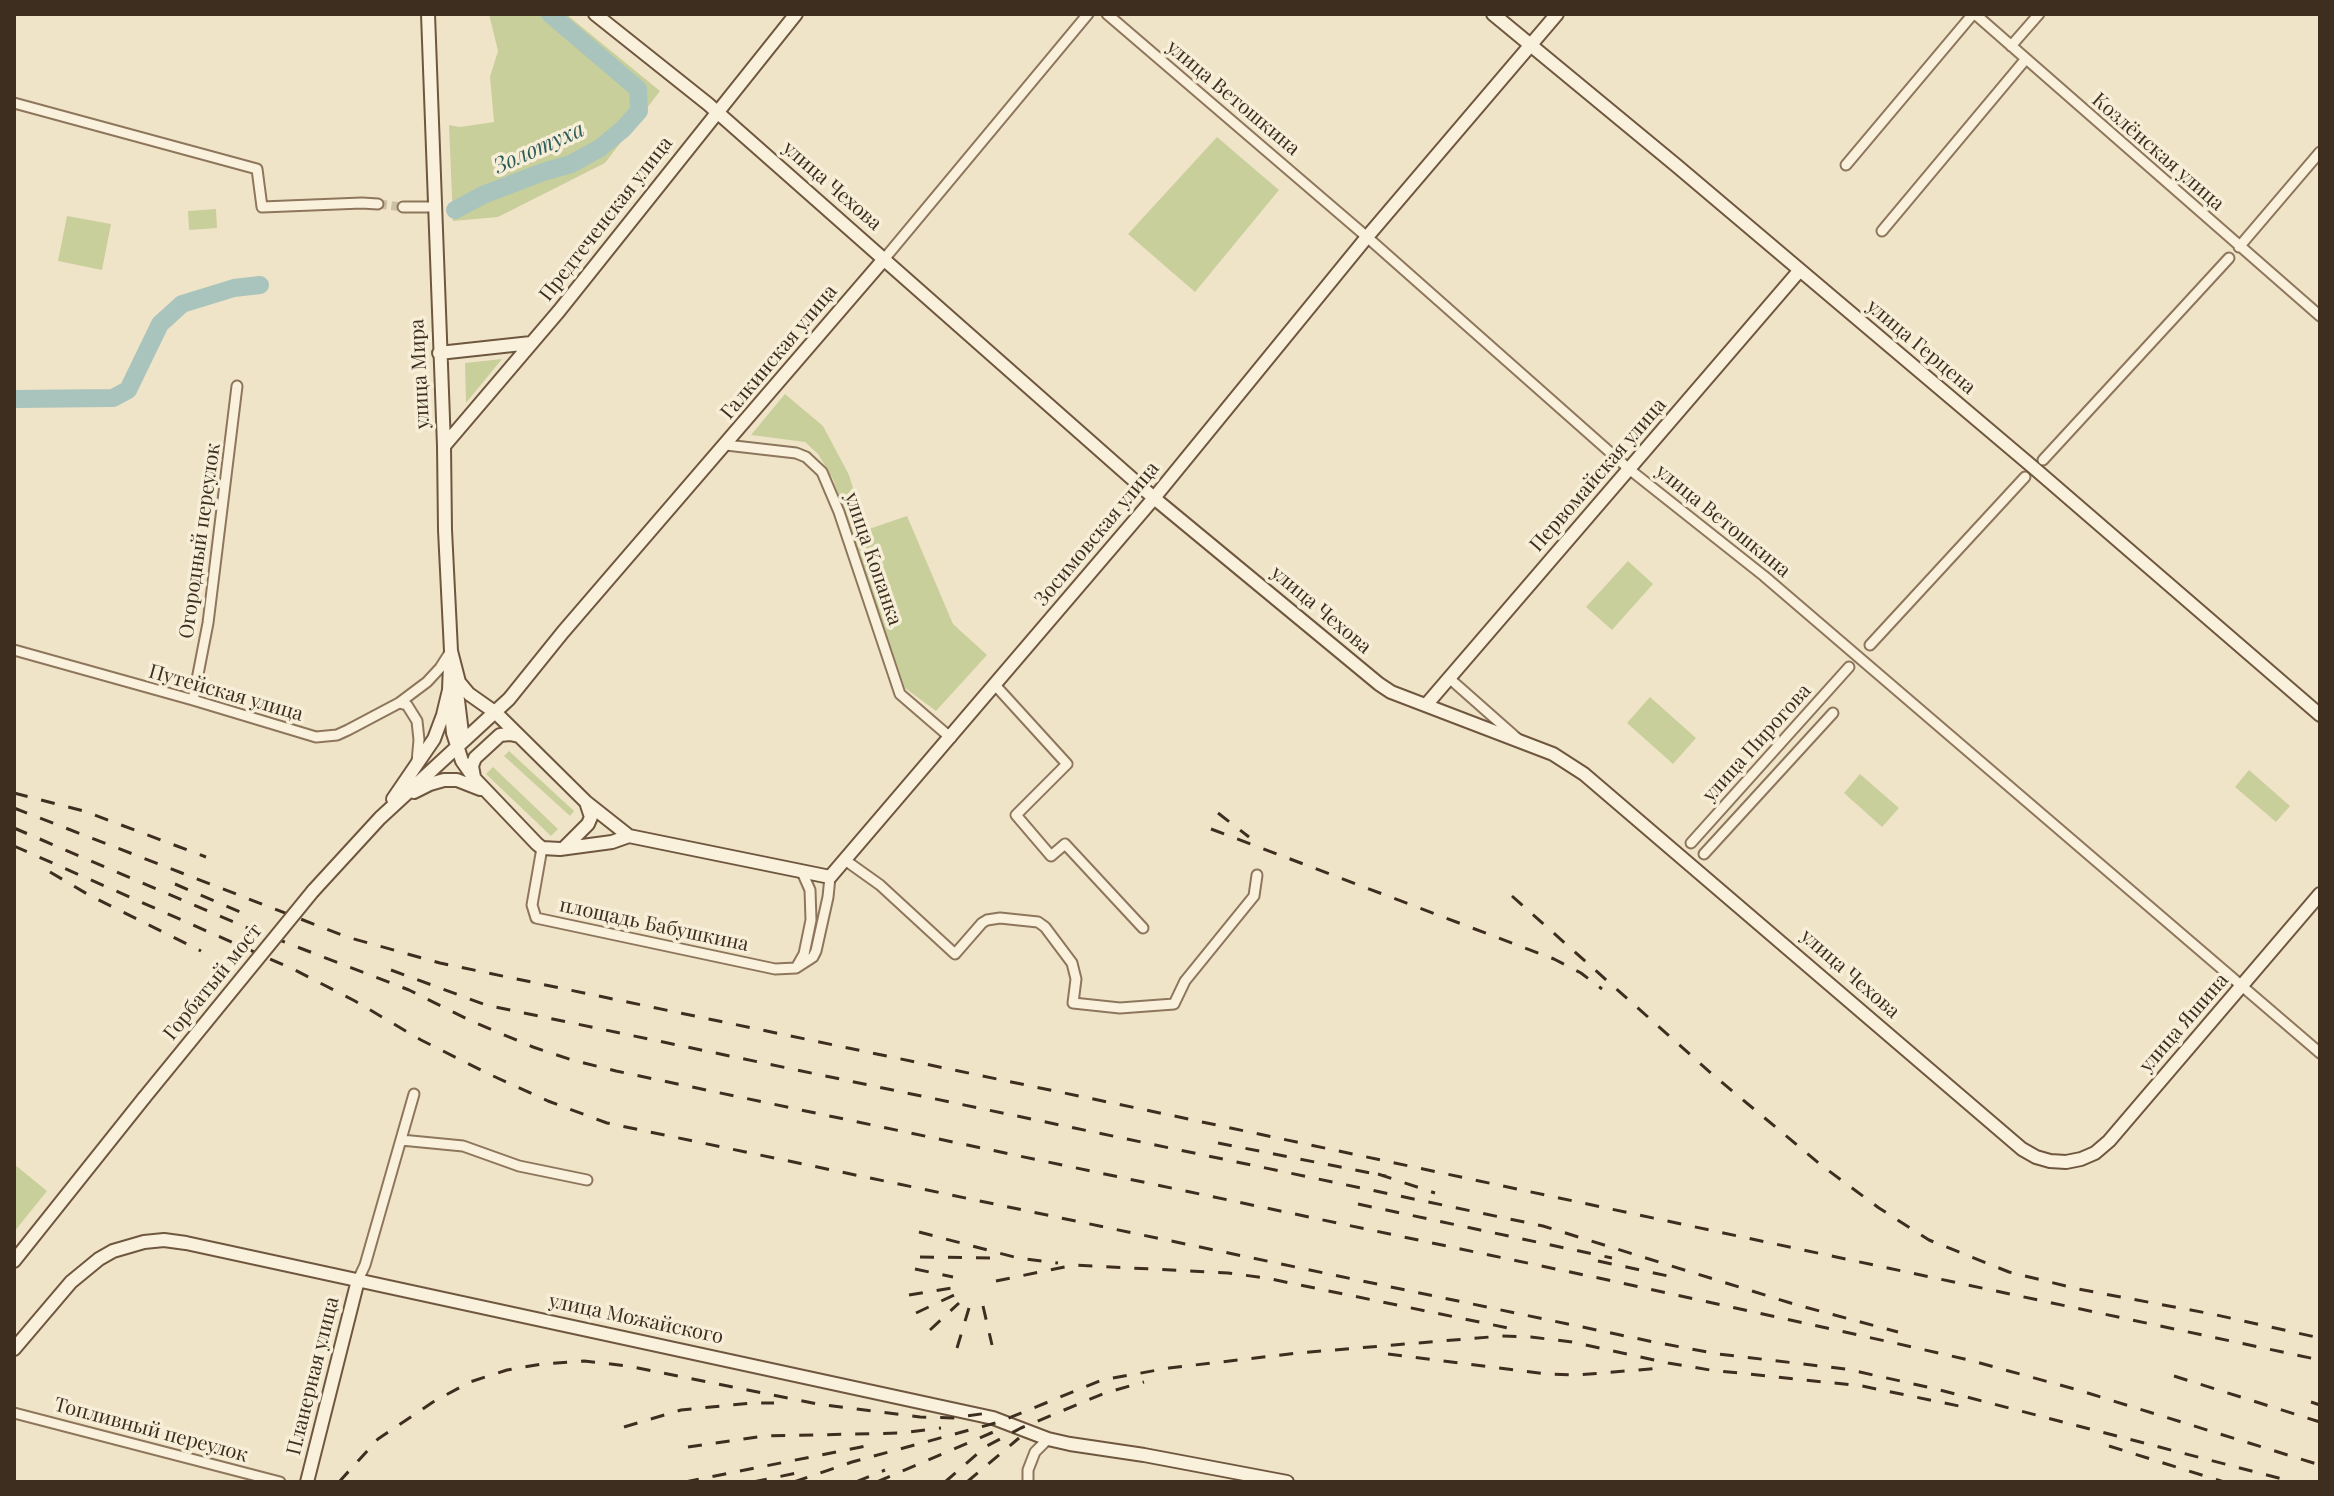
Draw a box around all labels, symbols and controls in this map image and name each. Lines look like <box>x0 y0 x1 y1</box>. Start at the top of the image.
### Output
street label: улица Ветошкина <box>1161 35 1305 161</box>
street label: Козлёнская улица <box>2087 88 2229 216</box>
water label: Золотуха <box>489 116 589 180</box>
street label: Предтеченская улица <box>534 132 678 306</box>
street label: улица Чехова <box>777 136 887 236</box>
street label: Галкинская улица <box>716 280 842 424</box>
street label: улица Герцена <box>1862 294 1980 400</box>
street label: улица Мира <box>405 318 435 430</box>
street label: Первомайская улица <box>1525 393 1671 557</box>
street label: Огородный переулок <box>174 442 226 640</box>
street label: Зосимовская улица <box>1030 457 1164 611</box>
street label: улица Ветошкина <box>1651 459 1795 583</box>
street label: улица Копанка <box>839 489 907 629</box>
street label: улица Чехова <box>1266 561 1376 659</box>
street label: Путейская улица <box>146 659 306 727</box>
street label: улица Пирогова <box>1698 679 1816 807</box>
street label: площадь Бабушкина <box>557 893 751 957</box>
street label: Горбатый мост <box>159 919 267 1045</box>
street label: улица Чехова <box>1795 924 1905 1024</box>
street label: улица Яшина <box>2134 968 2234 1078</box>
street label: улица Можайского <box>547 1289 725 1349</box>
street label: Планерная улица <box>282 1294 344 1458</box>
street label: Топливный переулок <box>51 1393 251 1467</box>

